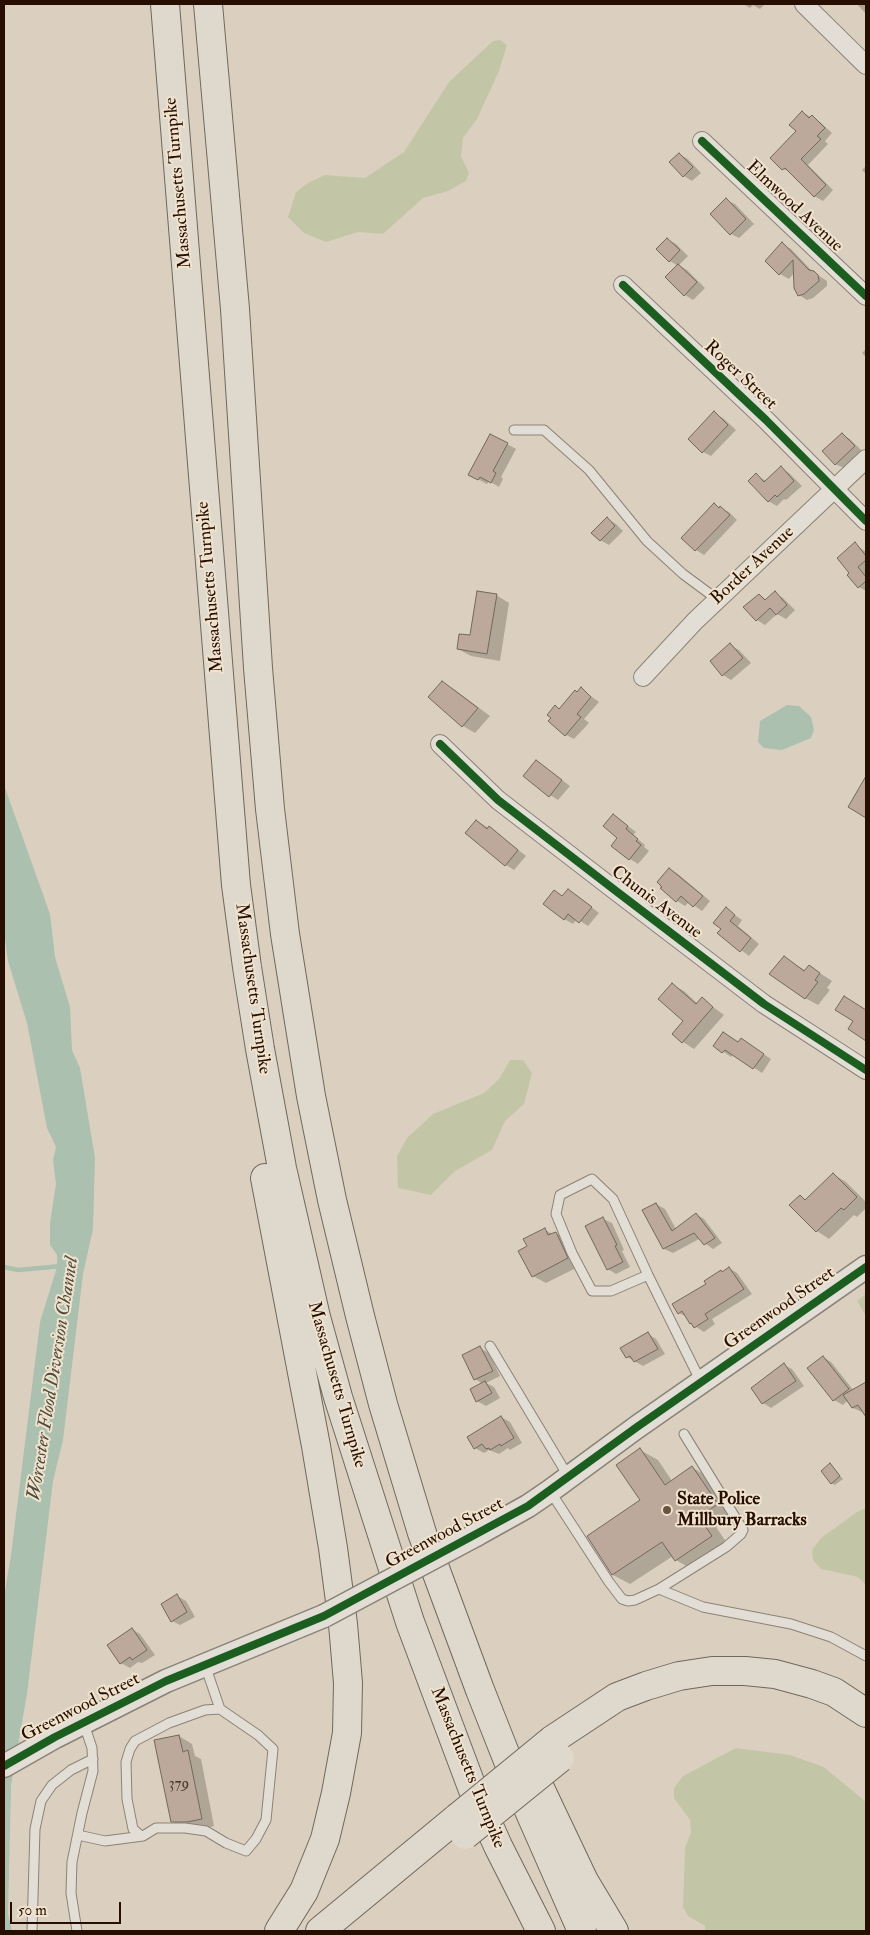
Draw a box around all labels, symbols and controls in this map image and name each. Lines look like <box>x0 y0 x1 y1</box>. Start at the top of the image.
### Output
street label: Massachusetts Turnpike <box>161 96 197 270</box>
street label: Elmwood Avenue <box>741 157 847 257</box>
street label: Roger Street <box>699 337 781 415</box>
street label: Massachusetts Turnpike <box>193 500 229 674</box>
street label: Border Avenue <box>707 522 799 610</box>
street label: Chunis Avenue <box>606 862 706 944</box>
street label: Massachusetts Turnpike <box>229 902 275 1076</box>
water label: Worcester Flood Diversion Channel <box>24 1256 84 1502</box>
street label: Greenwood Street <box>720 1263 840 1355</box>
street label: Massachusetts Turnpike <box>302 1299 370 1471</box>
place label: State Police Millbury Barracks <box>677 1489 807 1532</box>
street label: Greenwood Street <box>382 1494 508 1574</box>
marker: State Police Millbury Barracks <box>661 1504 673 1516</box>
street label: Greenwood Street <box>18 1669 144 1747</box>
street label: Massachusetts Turnpike <box>425 1684 509 1852</box>
house number: 379 <box>169 1776 189 1794</box>
scale bar <box>12 1892 124 1924</box>
text: 50 m <box>18 1901 47 1920</box>

